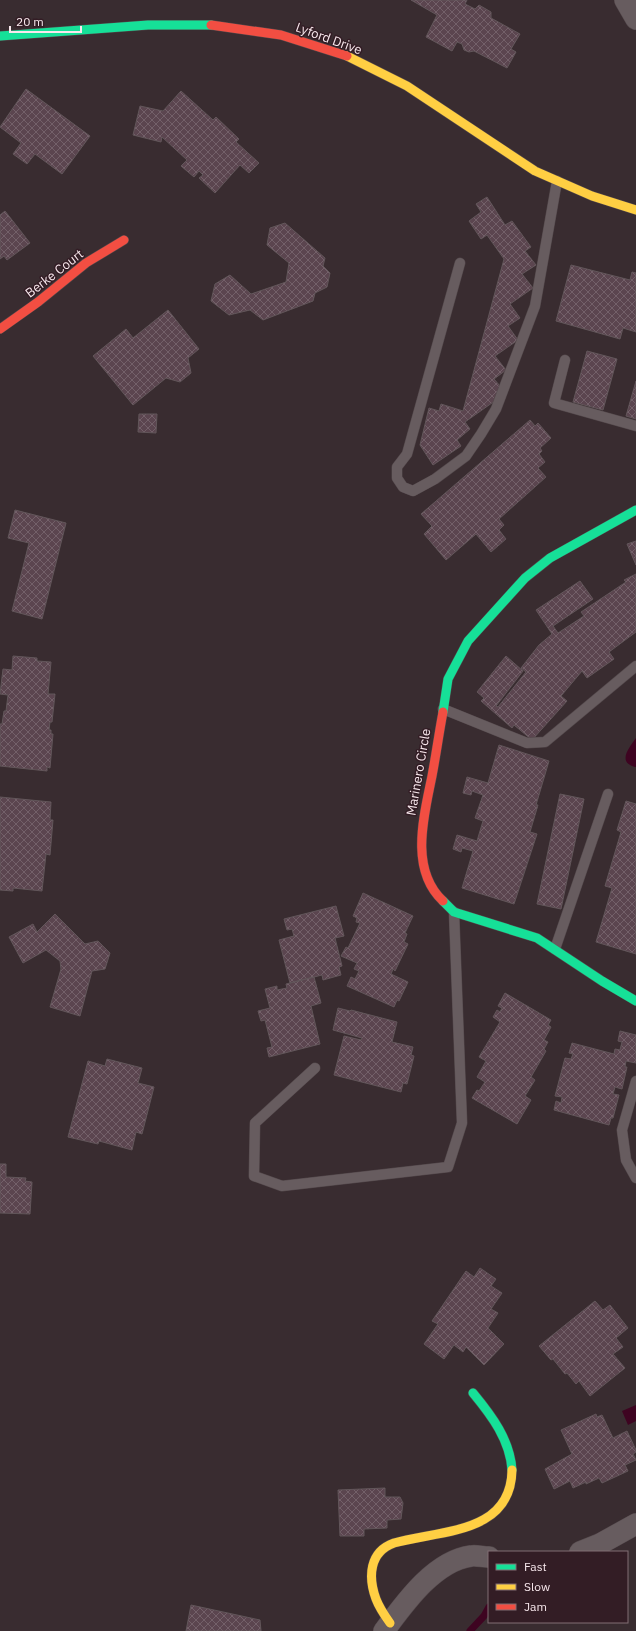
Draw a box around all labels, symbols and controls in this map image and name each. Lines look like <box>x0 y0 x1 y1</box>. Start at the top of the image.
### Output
scale bar <box>10 8 81 34</box>
text: 20 m <box>16 14 44 29</box>
street label: Lyford Drive <box>293 19 364 58</box>
street label: Berke Court <box>22 245 87 301</box>
street label: Marinero Circle <box>402 727 435 817</box>
legend <box>488 1551 628 1623</box>
text: Fast <box>524 1559 547 1574</box>
text: Slow <box>524 1579 550 1594</box>
text: Jam <box>524 1599 547 1614</box>

